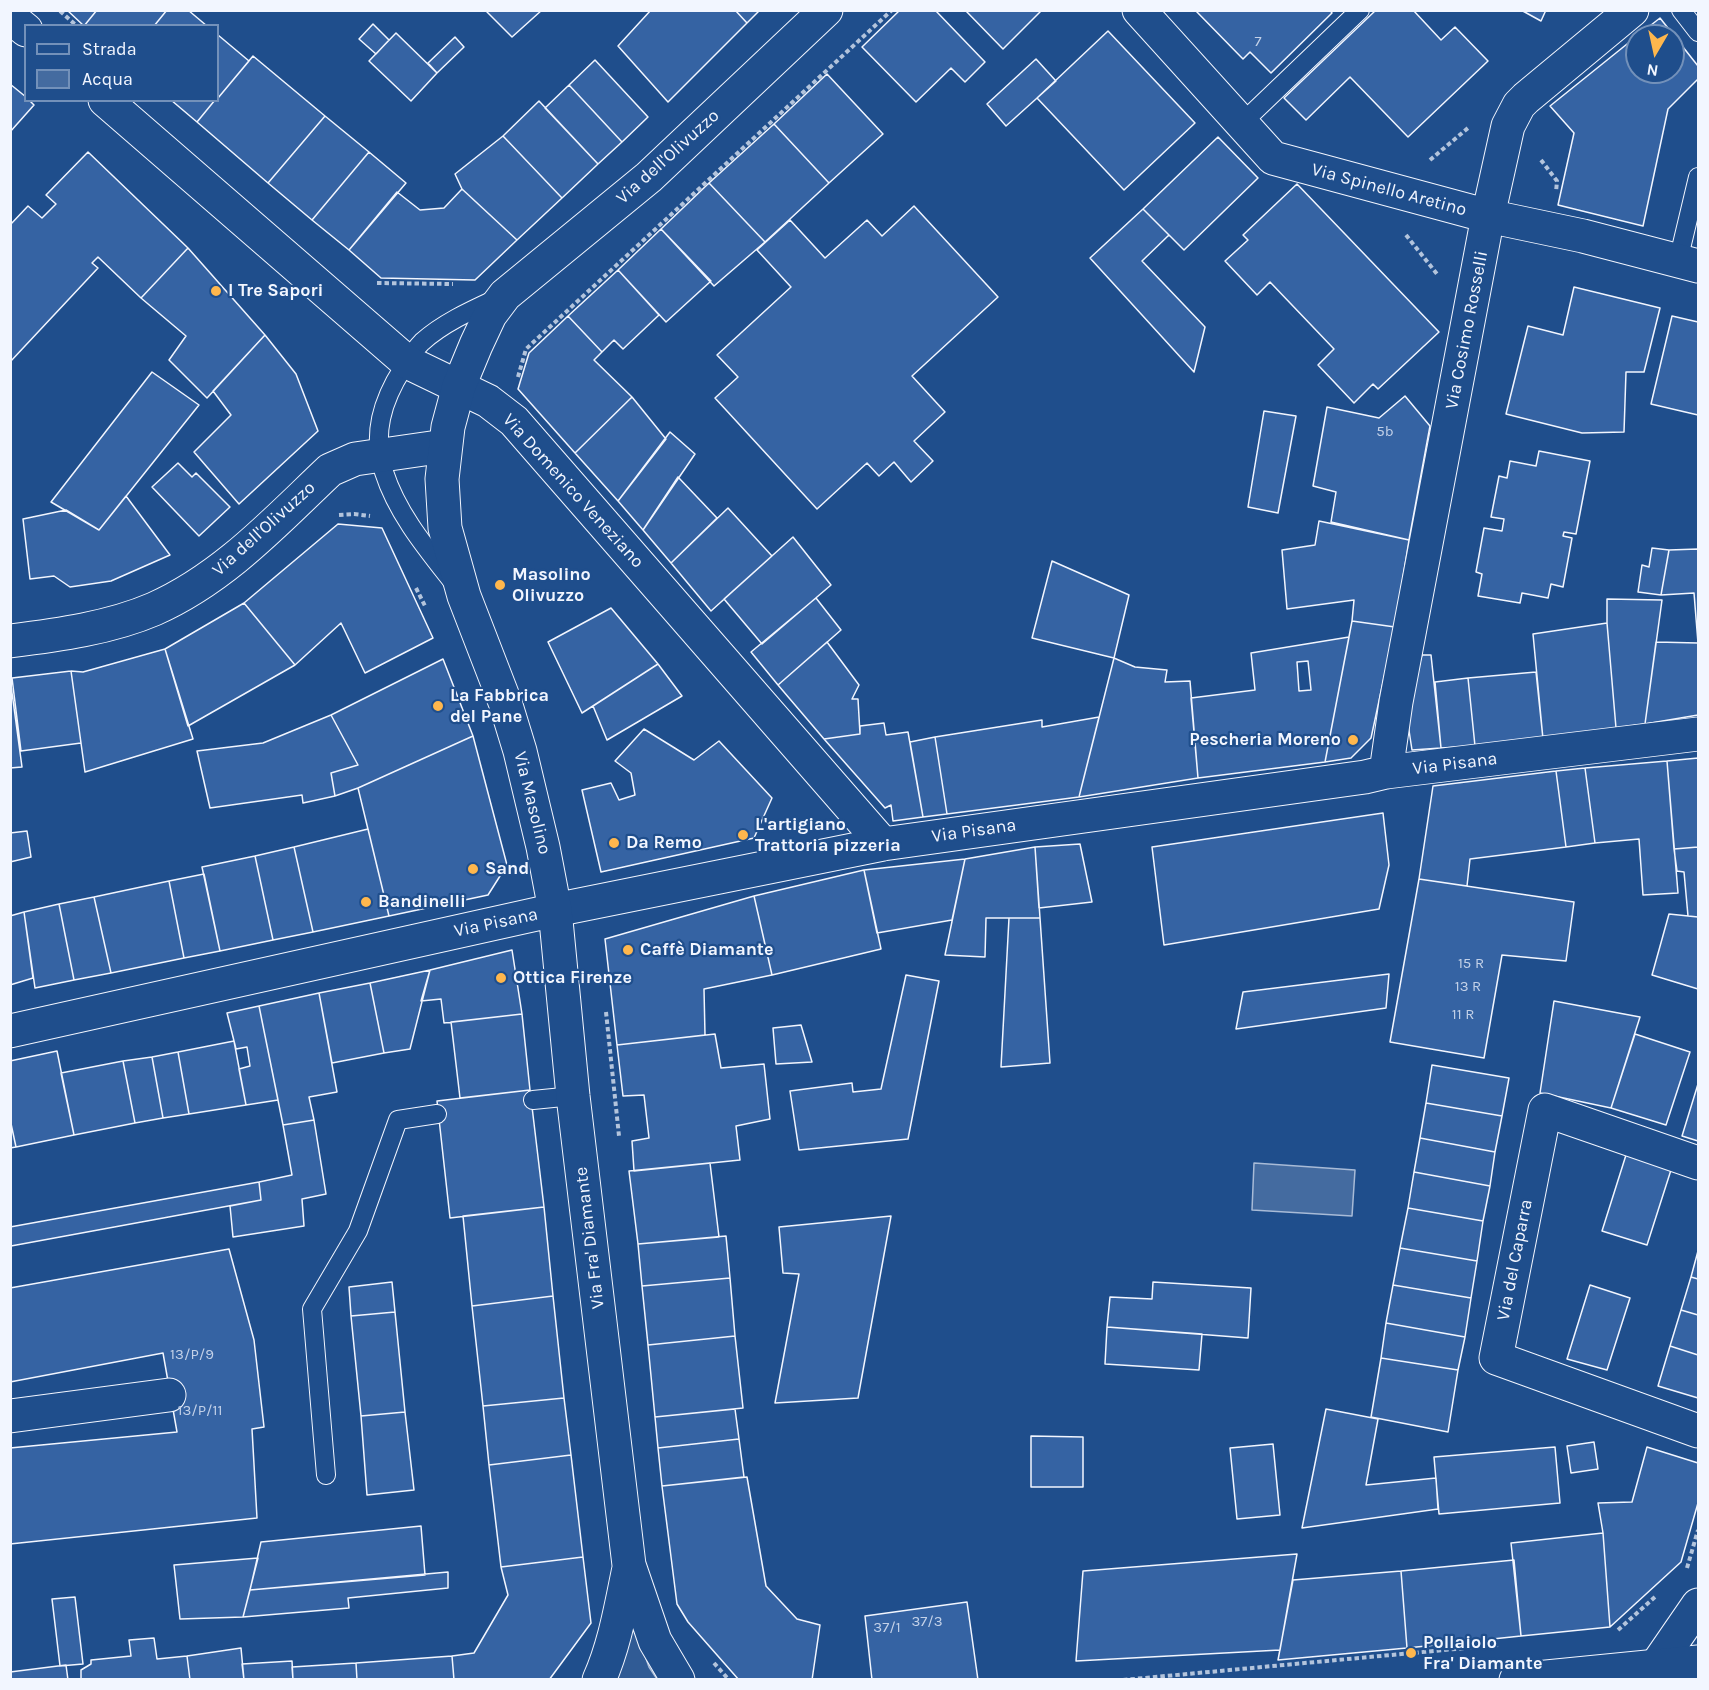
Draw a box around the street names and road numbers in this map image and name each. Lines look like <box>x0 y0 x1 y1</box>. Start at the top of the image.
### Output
street label: Via dell'Olivuzzo <box>612 105 724 209</box>
street label: Via Spinello Aretino <box>1309 159 1469 221</box>
street label: Via Cosimo Rosselli <box>1441 249 1493 411</box>
street label: Via Domenico Veneziano <box>498 409 648 573</box>
street label: Via dell'Olivuzzo <box>208 477 320 581</box>
street label: Via Pisana <box>1411 748 1499 780</box>
street label: Via Masolino <box>509 749 555 857</box>
street label: Via Pisana <box>930 814 1018 848</box>
street label: Via Pisana <box>452 904 540 942</box>
street label: Via Fra' Diamante <box>571 1166 609 1310</box>
street label: Via del Caparra <box>1493 1197 1537 1323</box>

